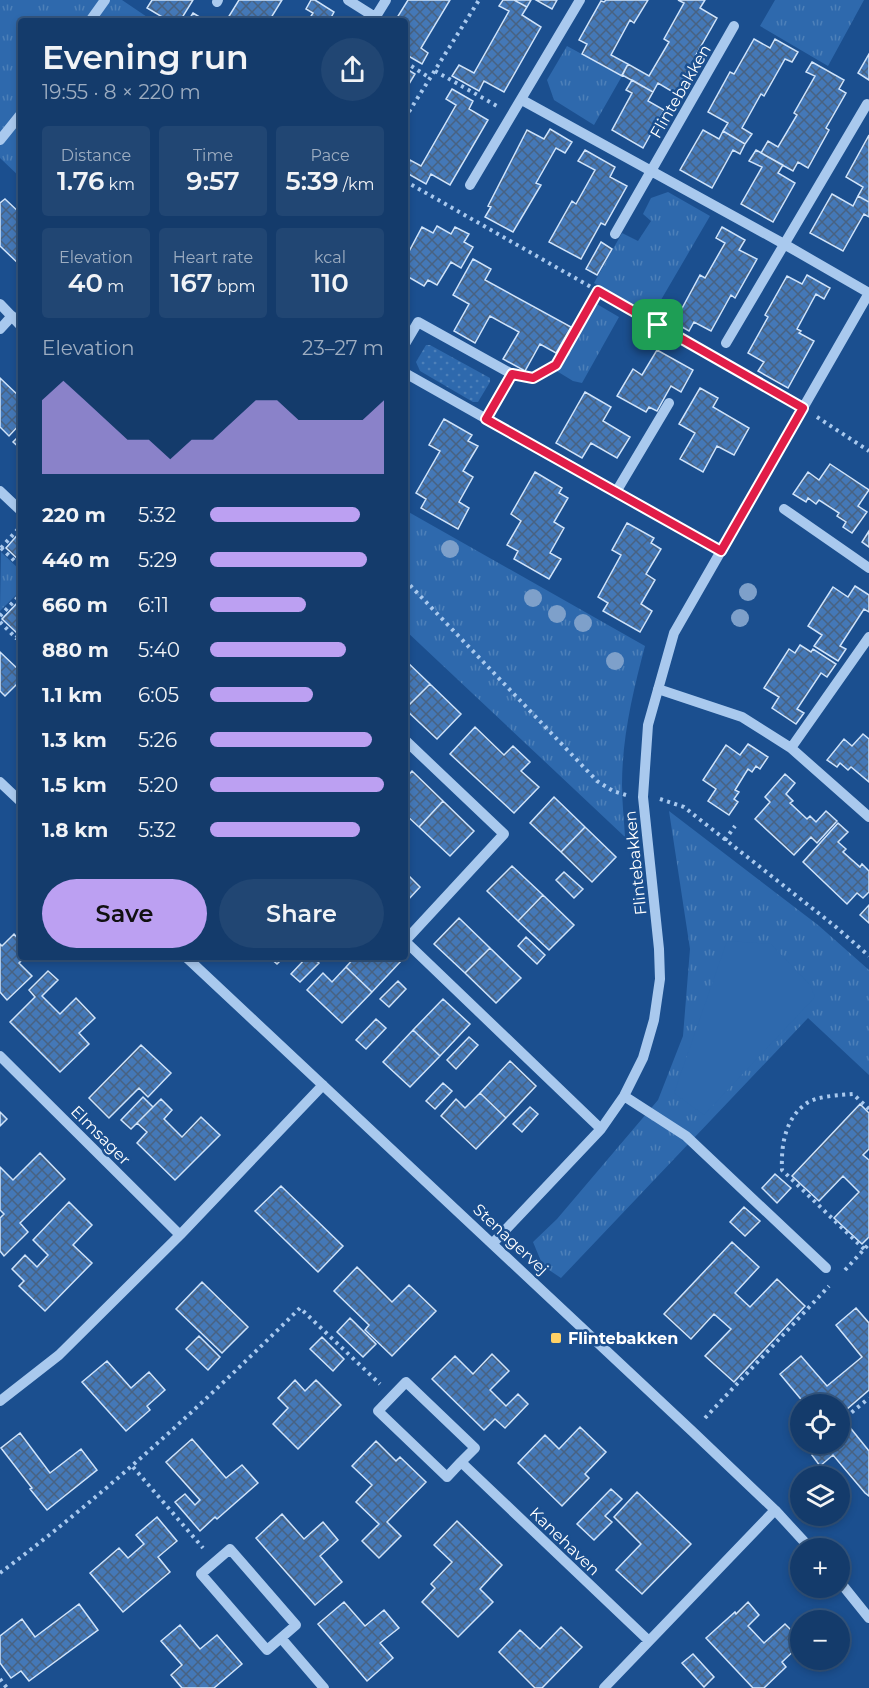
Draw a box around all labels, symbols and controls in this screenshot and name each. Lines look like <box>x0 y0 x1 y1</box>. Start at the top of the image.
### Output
text: Evening run <box>42 37 249 77</box>
button: share <box>321 38 384 101</box>
street label: Flintebakken <box>646 41 715 141</box>
text: 19:55 · 8 × 220 m <box>42 80 201 104</box>
text: Distance <box>61 146 131 165</box>
text: Time <box>193 146 233 165</box>
text: Pace <box>310 146 350 165</box>
text: 1.76 <box>57 165 104 197</box>
text: 9:57 <box>186 165 240 197</box>
text: 5:39 <box>285 165 338 197</box>
text: km <box>104 175 135 194</box>
text: /km <box>338 175 375 194</box>
text: Elevation <box>59 248 133 267</box>
text: Heart rate <box>173 248 253 267</box>
text: kcal <box>314 248 346 267</box>
text: 40 <box>68 267 103 299</box>
text: 167 <box>171 267 213 299</box>
text: 110 <box>311 267 349 299</box>
text: m <box>103 277 124 296</box>
text: bpm <box>213 277 255 296</box>
pin <box>632 299 683 350</box>
icon: arrive <box>641 308 674 341</box>
text: Elevation <box>42 336 134 360</box>
text: 23–27 m <box>302 336 384 360</box>
text: 220 m <box>42 503 106 527</box>
text: 5:32 <box>138 503 176 527</box>
text: 440 m <box>42 548 110 572</box>
text: 5:29 <box>138 548 177 572</box>
text: 660 m <box>42 593 108 617</box>
text: 6:11 <box>138 593 169 617</box>
text: 880 m <box>42 638 109 662</box>
text: 5:40 <box>138 638 180 662</box>
text: 1.1 km <box>42 683 102 707</box>
text: 6:05 <box>138 683 179 707</box>
text: 1.3 km <box>42 728 107 752</box>
text: 5:26 <box>138 728 177 752</box>
text: 1.5 km <box>42 773 107 797</box>
text: 5:20 <box>138 773 178 797</box>
street label: Flintebakken <box>621 810 650 916</box>
text: 1.8 km <box>42 818 108 842</box>
text: 5:32 <box>138 818 176 842</box>
button: Save <box>42 879 207 948</box>
button: Share <box>219 879 384 948</box>
street label: Elmsager <box>67 1102 134 1169</box>
street label: Stenagervej <box>469 1200 552 1279</box>
place label: Flintebakken <box>568 1329 678 1348</box>
marker: Flintebakken <box>549 1331 563 1345</box>
map controls <box>790 1394 850 1670</box>
button: locate <box>790 1394 850 1454</box>
button: layers <box>790 1466 850 1526</box>
street label: Kanehaven <box>526 1503 604 1579</box>
button: + <box>790 1538 850 1598</box>
button: − <box>790 1610 850 1670</box>

